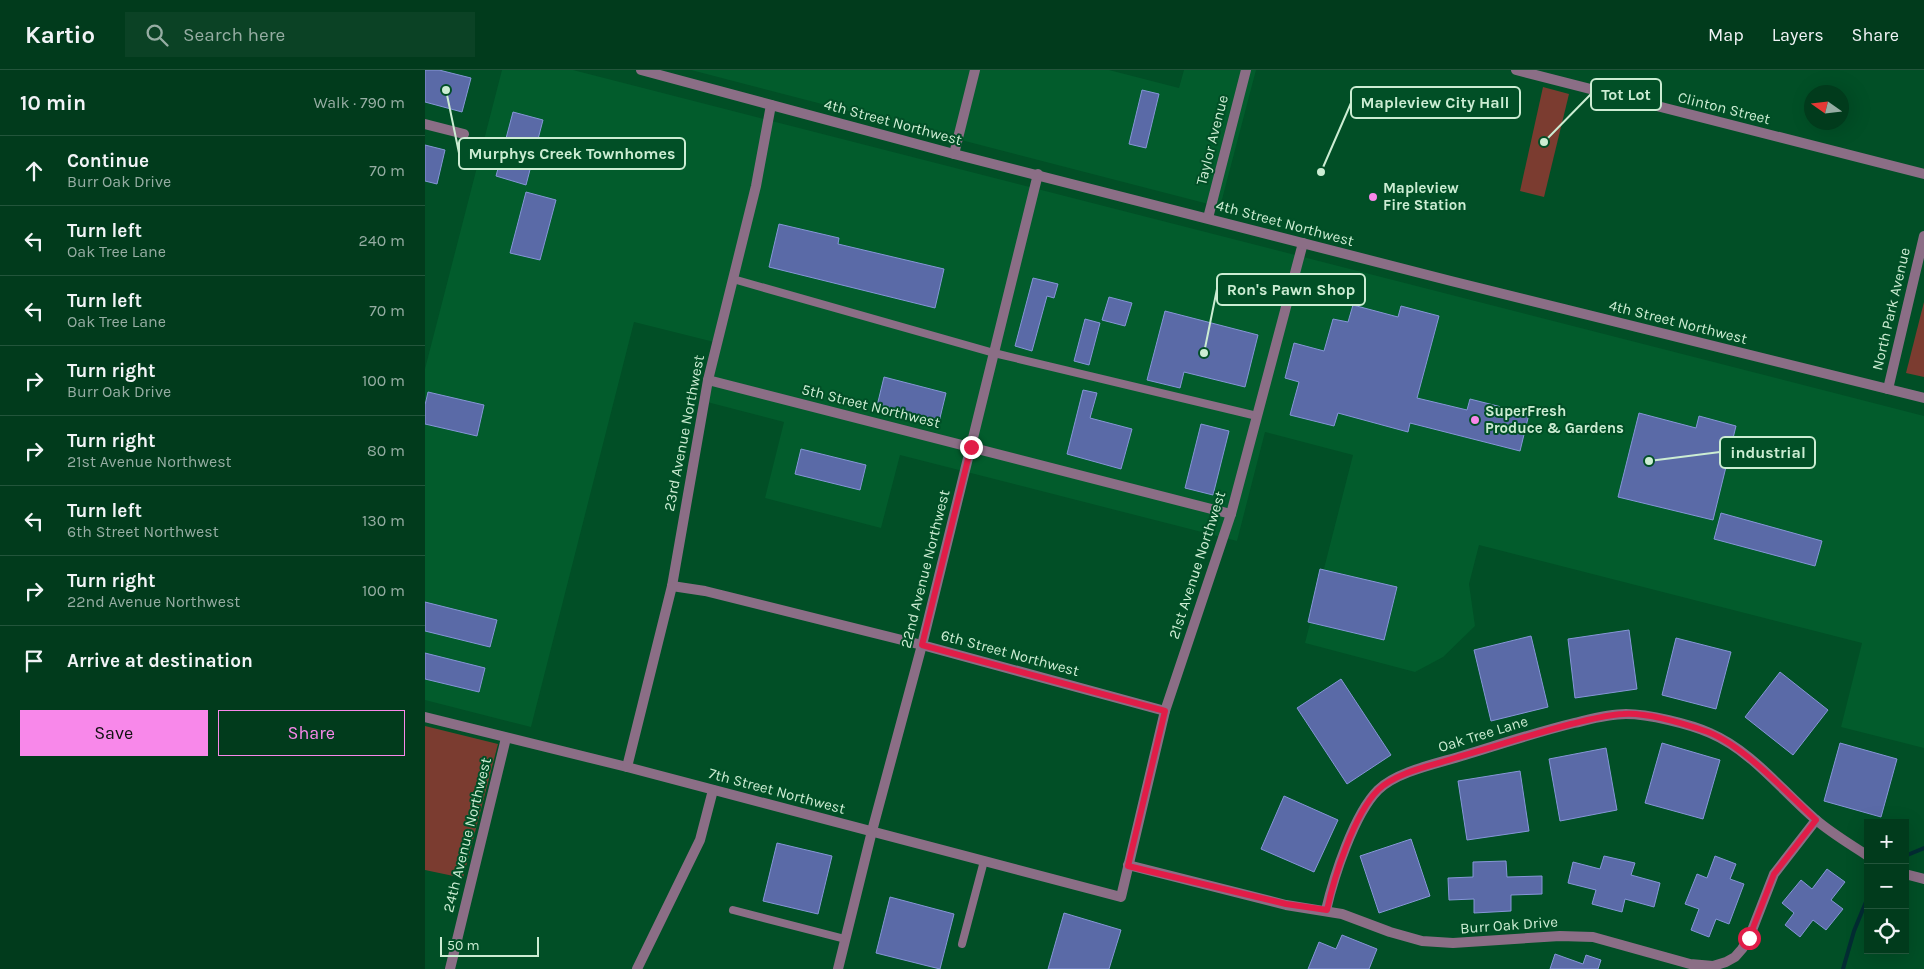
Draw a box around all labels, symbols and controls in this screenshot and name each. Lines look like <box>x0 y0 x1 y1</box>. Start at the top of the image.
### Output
search box <box>125 12 475 57</box>
text: Kartio <box>25 21 95 49</box>
icon: search <box>143 21 171 49</box>
text: Search here <box>183 24 285 46</box>
text: Map <box>1708 24 1744 46</box>
text: Layers <box>1772 24 1824 46</box>
text: Share <box>1852 24 1899 46</box>
callout: Tot Lot <box>1591 79 1661 110</box>
text: Tot Lot <box>1601 85 1651 104</box>
north arrow <box>1804 85 1849 130</box>
callout: Mapleview City Hall <box>1351 87 1520 118</box>
street label: Clinton Street <box>1676 88 1772 128</box>
text: 10 min <box>20 91 86 115</box>
text: Walk · 790 m <box>313 93 405 112</box>
street label: Taylor Avenue <box>1192 93 1232 187</box>
text: Mapleview City Hall <box>1361 93 1509 112</box>
street label: 4th Street Northwest <box>822 95 964 149</box>
callout: Murphys Creek Townhomes <box>459 138 685 169</box>
text: Murphys Creek Townhomes <box>469 144 675 163</box>
text: Continue <box>67 150 149 172</box>
icon: ahead <box>20 157 48 185</box>
text: 70 m <box>369 161 405 180</box>
text: Burr Oak Drive <box>67 172 171 191</box>
place label: Mapleview Fire Station <box>1383 179 1467 214</box>
marker: Mapleview Fire Station <box>1367 191 1379 203</box>
street label: 4th Street Northwest <box>1214 196 1356 250</box>
text: Turn left <box>67 220 142 242</box>
icon: left <box>20 227 48 255</box>
text: 240 m <box>359 231 405 250</box>
text: Oak Tree Lane <box>67 242 166 261</box>
street label: North Park Avenue <box>1868 246 1914 372</box>
callout: Ron's Pawn Shop <box>1217 274 1365 305</box>
text: Ron's Pawn Shop <box>1227 280 1355 299</box>
text: Turn left <box>67 290 142 312</box>
street label: 4th Street Northwest <box>1607 296 1749 348</box>
icon: left <box>20 297 48 325</box>
text: 70 m <box>369 301 405 320</box>
text: Oak Tree Lane <box>67 312 166 331</box>
street label: 23rd Avenue Northwest <box>660 353 708 513</box>
text: Turn right <box>67 360 156 382</box>
icon: right <box>20 367 48 395</box>
text: 100 m <box>362 371 405 390</box>
street label: 5th Street Northwest <box>800 380 942 432</box>
text: Burr Oak Drive <box>67 382 171 401</box>
place label: SuperFresh Produce & Gardens <box>1485 402 1624 437</box>
marker: SuperFresh Produce & Gardens <box>1469 414 1481 426</box>
text: Turn right <box>67 430 156 452</box>
route end <box>960 436 983 459</box>
icon: right <box>20 437 48 465</box>
callout: industrial <box>1720 437 1815 468</box>
text: 80 m <box>367 441 405 460</box>
text: industrial <box>1730 443 1806 462</box>
text: 21st Avenue Northwest <box>67 452 232 471</box>
street label: 22nd Avenue Northwest <box>897 488 953 650</box>
street label: 21st Avenue Northwest <box>1165 488 1230 641</box>
text: Turn left <box>67 500 142 522</box>
icon: left <box>20 507 48 535</box>
text: 130 m <box>362 511 405 530</box>
text: 6th Street Northwest <box>67 522 219 541</box>
text: Turn right <box>67 570 156 592</box>
icon: right <box>20 577 48 605</box>
text: 100 m <box>362 581 405 600</box>
text: 22nd Avenue Northwest <box>67 592 240 611</box>
street label: 6th Street Northwest <box>939 626 1081 680</box>
icon: arrive <box>20 647 48 675</box>
text: Arrive at destination <box>67 650 253 672</box>
button: Save <box>20 710 208 756</box>
button: Share <box>218 710 405 756</box>
street label: Oak Tree Lane <box>1436 712 1530 756</box>
street label: 24th Avenue Northwest <box>439 755 495 914</box>
street label: 7th Street Northwest <box>707 764 848 818</box>
map controls <box>1864 819 1909 954</box>
button: + <box>1864 819 1909 864</box>
button: − <box>1864 864 1909 909</box>
button: locate <box>1864 909 1909 954</box>
street label: Burr Oak Drive <box>1460 913 1558 937</box>
route start <box>1738 927 1761 950</box>
scale bar <box>440 934 539 957</box>
text: 50 m <box>447 937 480 954</box>

